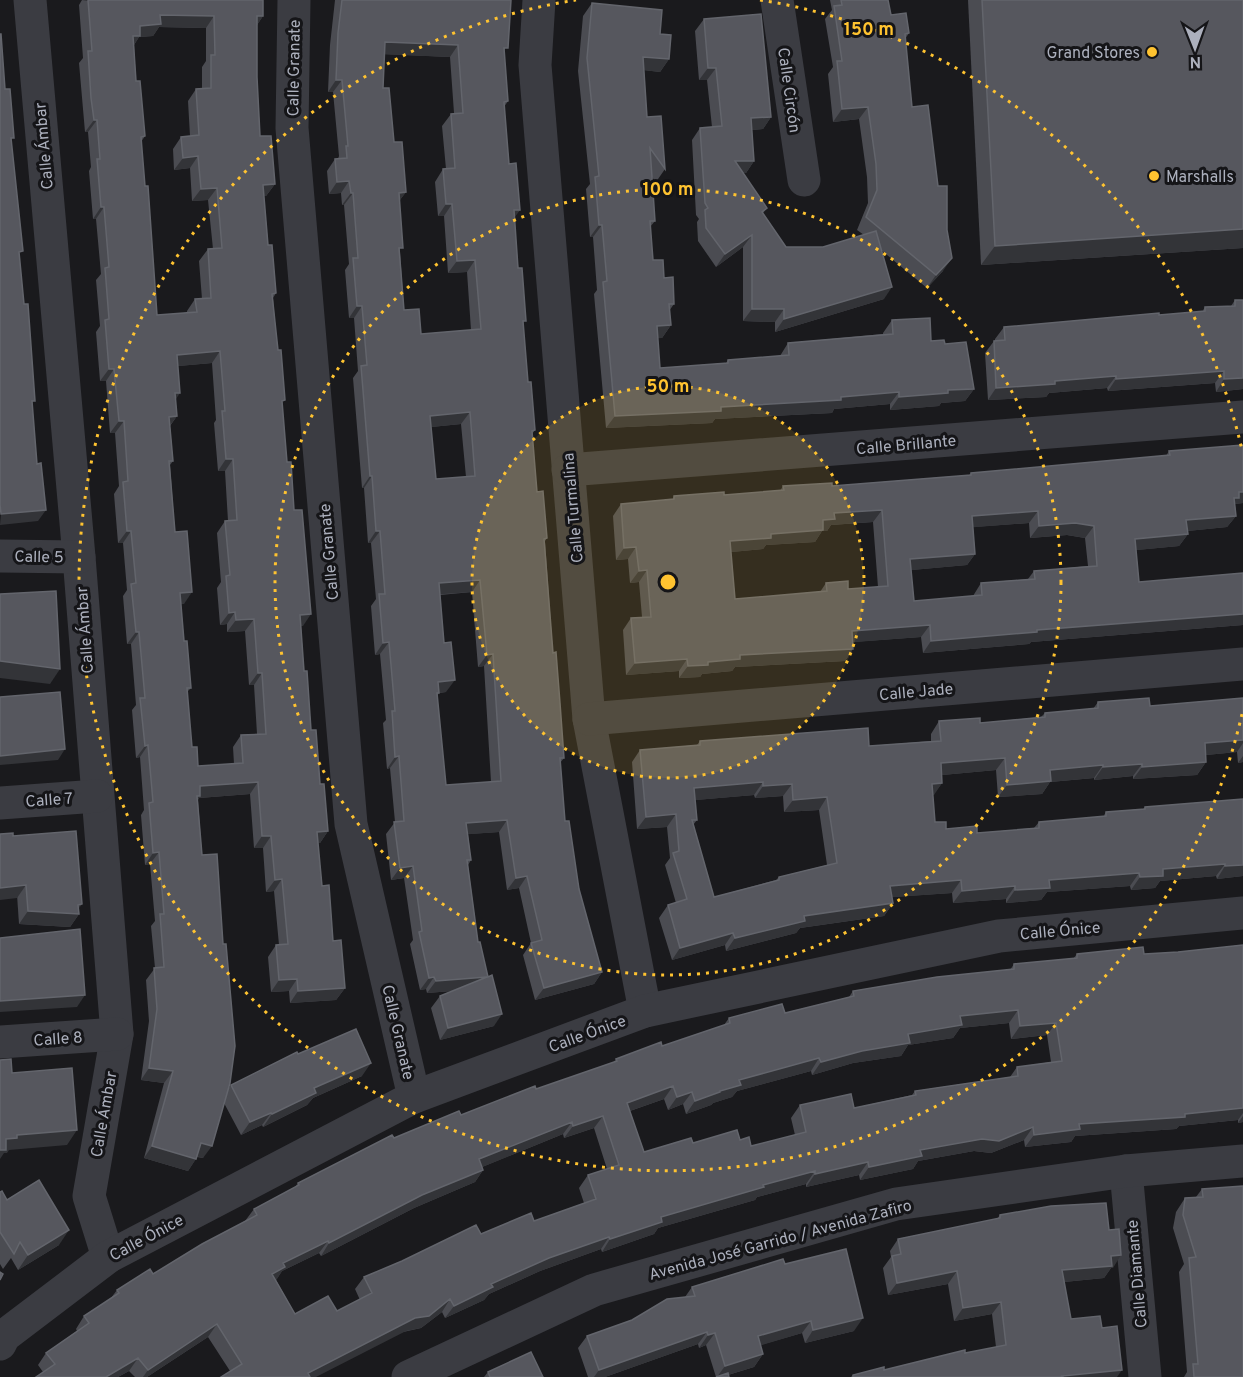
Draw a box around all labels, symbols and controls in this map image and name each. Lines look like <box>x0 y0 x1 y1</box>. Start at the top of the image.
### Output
north arrow <box>1165 18 1225 78</box>
street label: Calle Granate <box>284 19 306 117</box>
text: 150 m <box>844 19 894 42</box>
place label: Grand Stores <box>1047 44 1140 64</box>
marker: Grand Stores <box>1145 45 1159 59</box>
street label: Calle Circón <box>772 46 804 134</box>
text: N <box>1189 51 1201 71</box>
street label: Calle Ámbar <box>29 101 59 190</box>
place label: Marshalls <box>1166 168 1234 188</box>
marker: Marshalls <box>1147 169 1161 183</box>
text: 100 m <box>642 179 694 202</box>
text: 50 m <box>646 376 690 399</box>
street label: Calle Brillante <box>855 432 957 460</box>
street label: Calle Turmalina <box>559 452 589 564</box>
street label: Calle Granate <box>316 503 344 601</box>
street label: Calle 5 <box>14 548 64 568</box>
centre of rings <box>658 572 678 592</box>
street label: Calle Ámbar <box>71 586 99 674</box>
street label: Calle Jade <box>878 680 954 706</box>
street label: Calle 7 <box>25 789 73 813</box>
street label: Calle Ónice <box>1019 917 1101 945</box>
street label: Calle Granate <box>376 983 418 1082</box>
street label: Calle Ónice <box>545 1010 629 1058</box>
street label: Calle 8 <box>33 1028 83 1052</box>
street label: Calle Ámbar <box>86 1069 122 1159</box>
street label: Avenida José Garrido / Avenida Zafiro <box>647 1196 914 1286</box>
street label: Calle Ónice <box>106 1209 187 1267</box>
street label: Calle Diamante <box>1123 1219 1153 1329</box>

